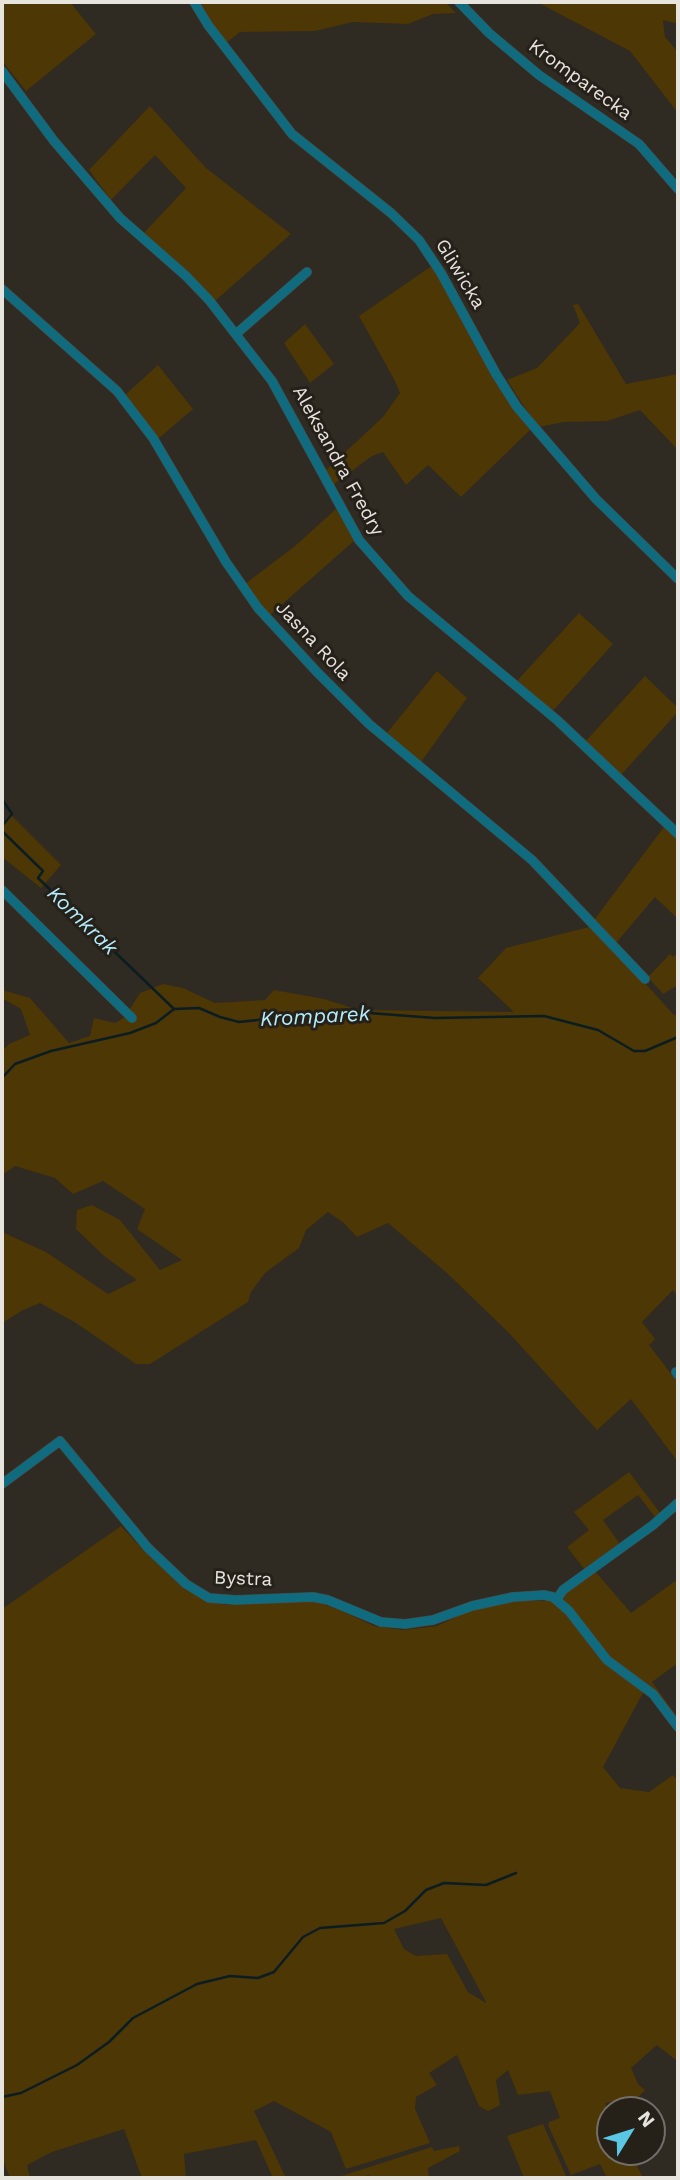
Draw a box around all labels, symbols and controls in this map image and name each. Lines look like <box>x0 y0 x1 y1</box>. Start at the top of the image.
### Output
street label: Kromparecka <box>524 35 636 125</box>
street label: Gliwicka <box>430 235 490 313</box>
street label: Aleksandra Fredry <box>287 382 389 540</box>
street label: Jasna Rola <box>270 596 356 686</box>
water label: Komkrak <box>42 881 122 961</box>
water label: Kromparek <box>259 1002 371 1032</box>
street label: Bystra <box>214 1567 272 1591</box>
north arrow <box>596 2096 666 2166</box>
text: N <box>633 2106 660 2132</box>

